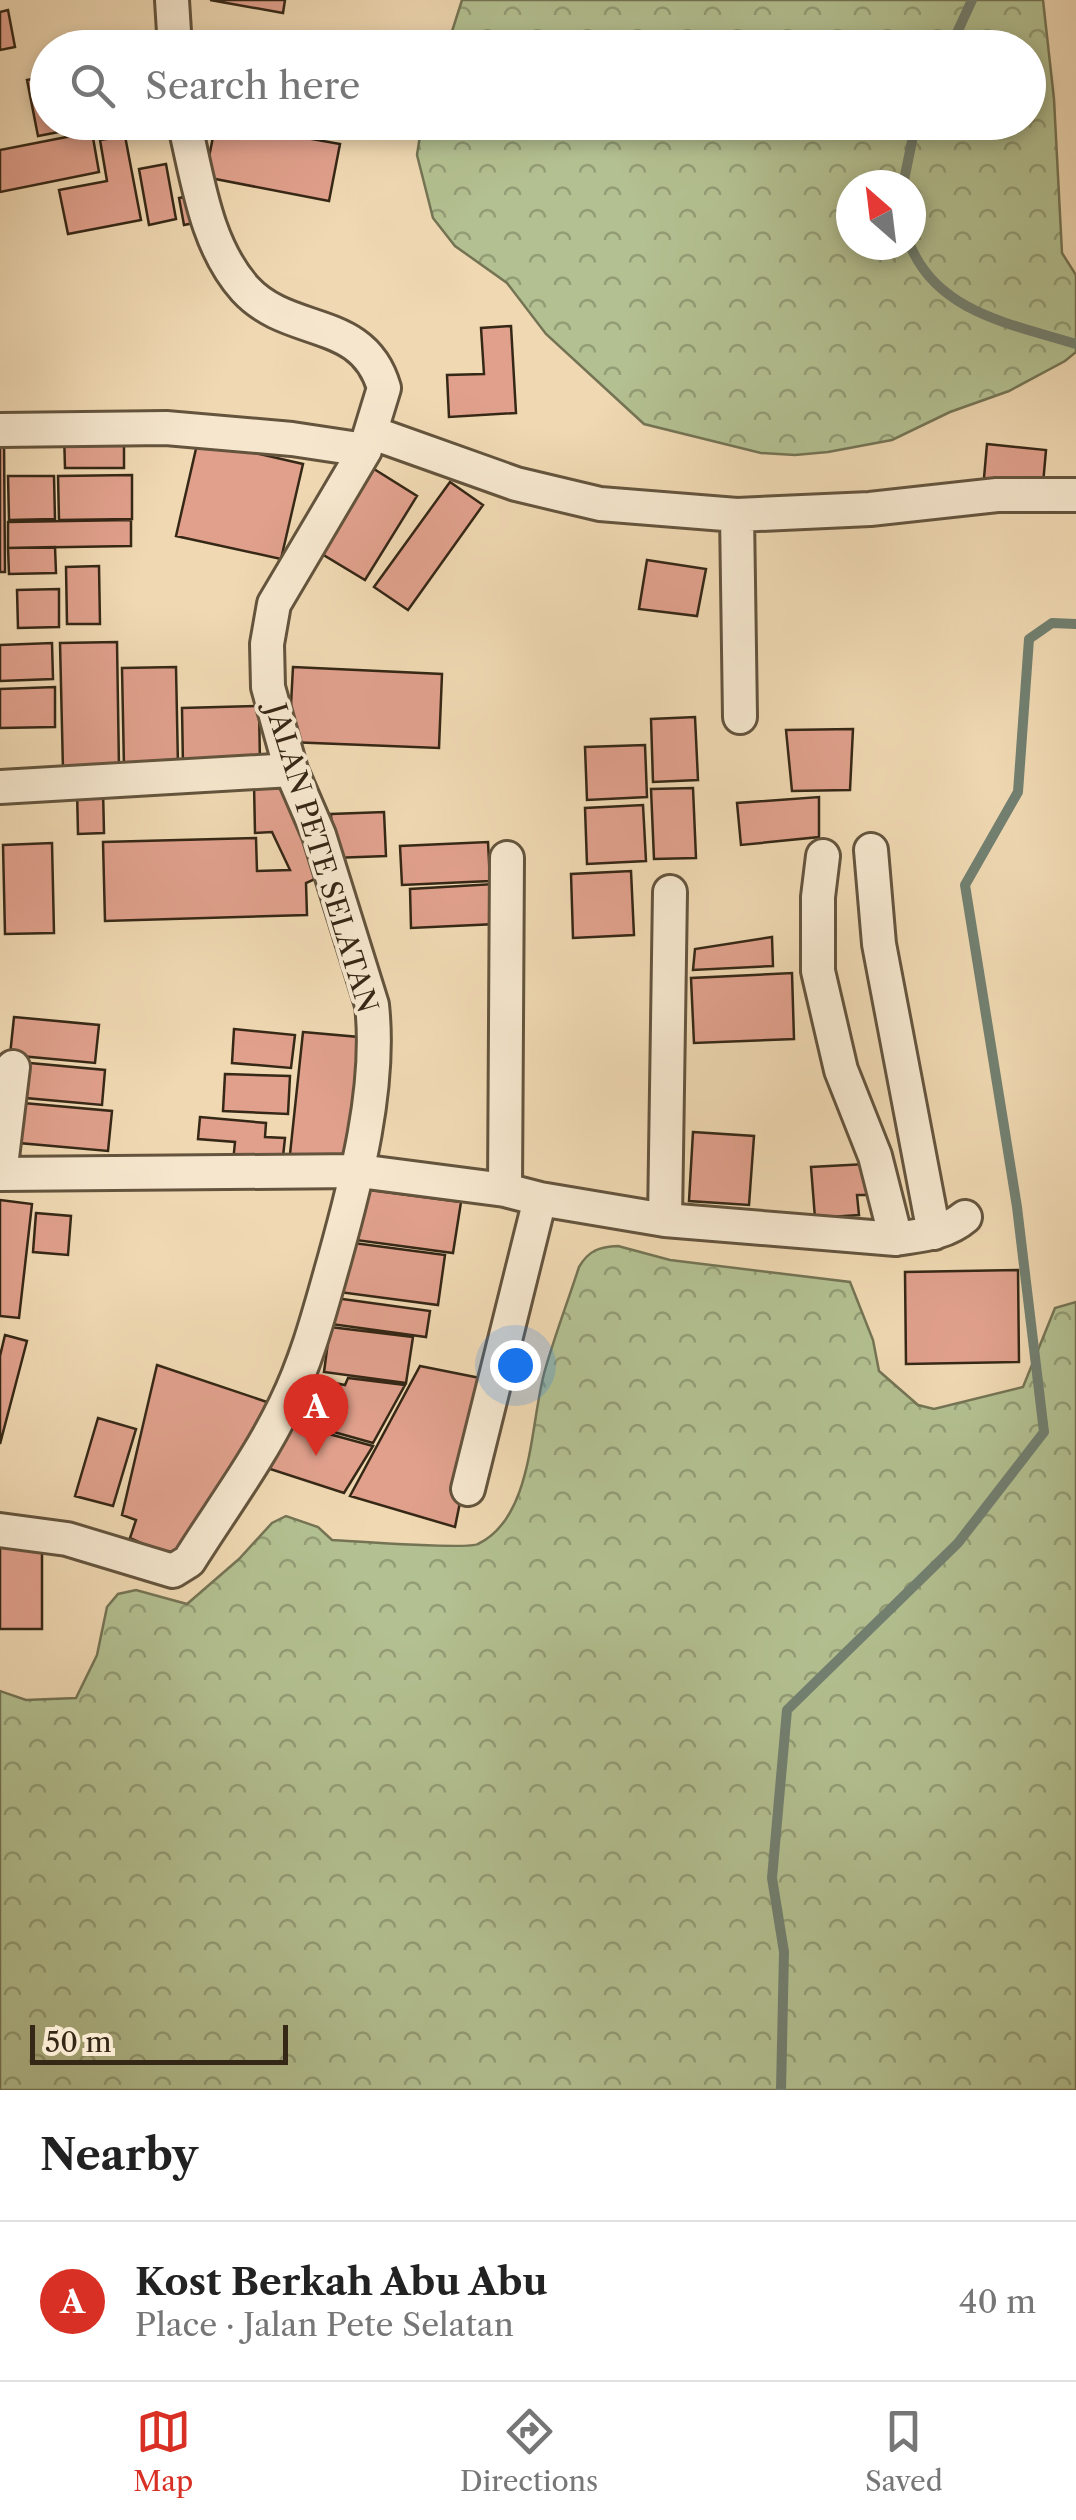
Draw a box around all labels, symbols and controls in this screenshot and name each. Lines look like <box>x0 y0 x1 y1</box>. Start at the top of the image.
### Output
search box <box>30 30 1046 140</box>
icon: search <box>65 58 120 113</box>
text: Search here <box>145 62 360 109</box>
north arrow <box>836 170 926 260</box>
street label: JALAN PETE SELATAN <box>258 695 385 1017</box>
your location <box>490 1340 541 1391</box>
pin: A <box>284 1374 348 1456</box>
scale bar <box>30 2020 288 2064</box>
text: 50 m <box>45 2025 112 2059</box>
text: Nearby <box>40 2129 198 2181</box>
text: Kost Berkah Abu Abu <box>135 2258 548 2305</box>
text: A <box>60 2282 85 2321</box>
text: 40 m <box>959 2282 1036 2321</box>
text: Place · Jalan Pete Selatan <box>135 2305 514 2344</box>
tab: Map <box>133 2404 193 2498</box>
tab: Directions <box>460 2404 598 2498</box>
tab: Saved <box>865 2404 943 2498</box>

